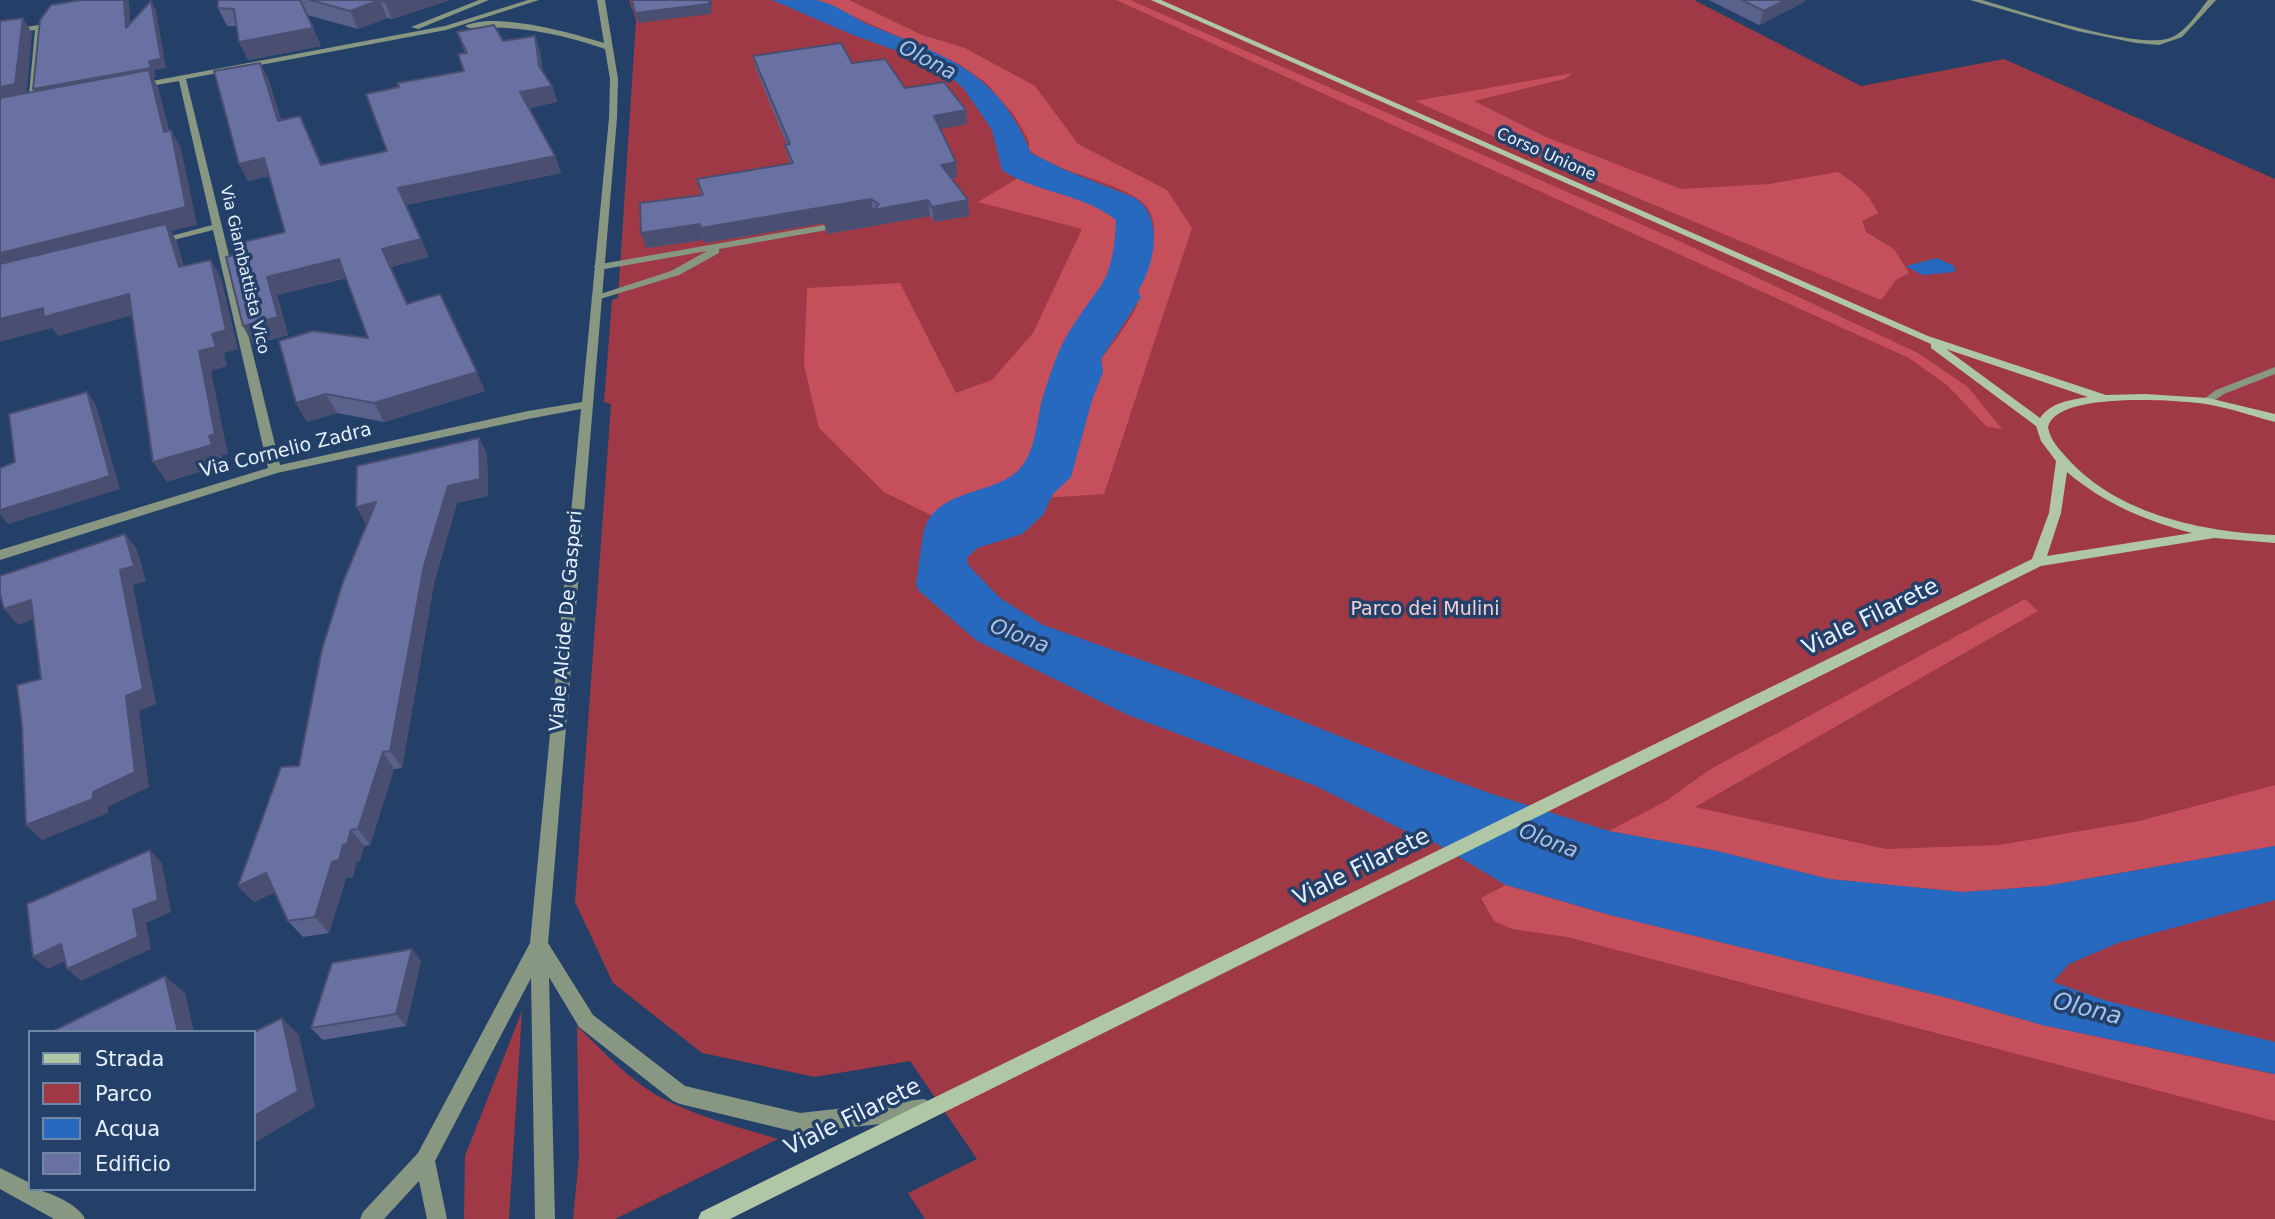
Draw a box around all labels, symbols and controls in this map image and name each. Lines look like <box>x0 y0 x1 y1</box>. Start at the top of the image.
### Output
water label: Olona <box>894 35 960 87</box>
street label: Corso Unione <box>1493 125 1599 185</box>
street label: Via Giambattista Vico <box>215 184 273 356</box>
street label: Via Cornelio Zadra <box>198 419 374 483</box>
street label: Viale Alcide De Gasperi <box>546 510 588 732</box>
street label: Viale Filarete <box>1798 573 1944 663</box>
park label: Parco dei Mulini <box>1350 599 1500 621</box>
water label: Olona <box>986 614 1052 660</box>
water label: Olona <box>1515 819 1581 865</box>
street label: Viale Filarete <box>1289 823 1435 913</box>
water label: Olona <box>2049 988 2125 1032</box>
legend <box>28 1030 256 1191</box>
text: Strada <box>95 1047 164 1071</box>
street label: Viale Filarete <box>780 1073 926 1163</box>
text: Parco <box>95 1082 152 1106</box>
text: Acqua <box>95 1117 160 1141</box>
text: Edificio <box>95 1152 171 1176</box>

